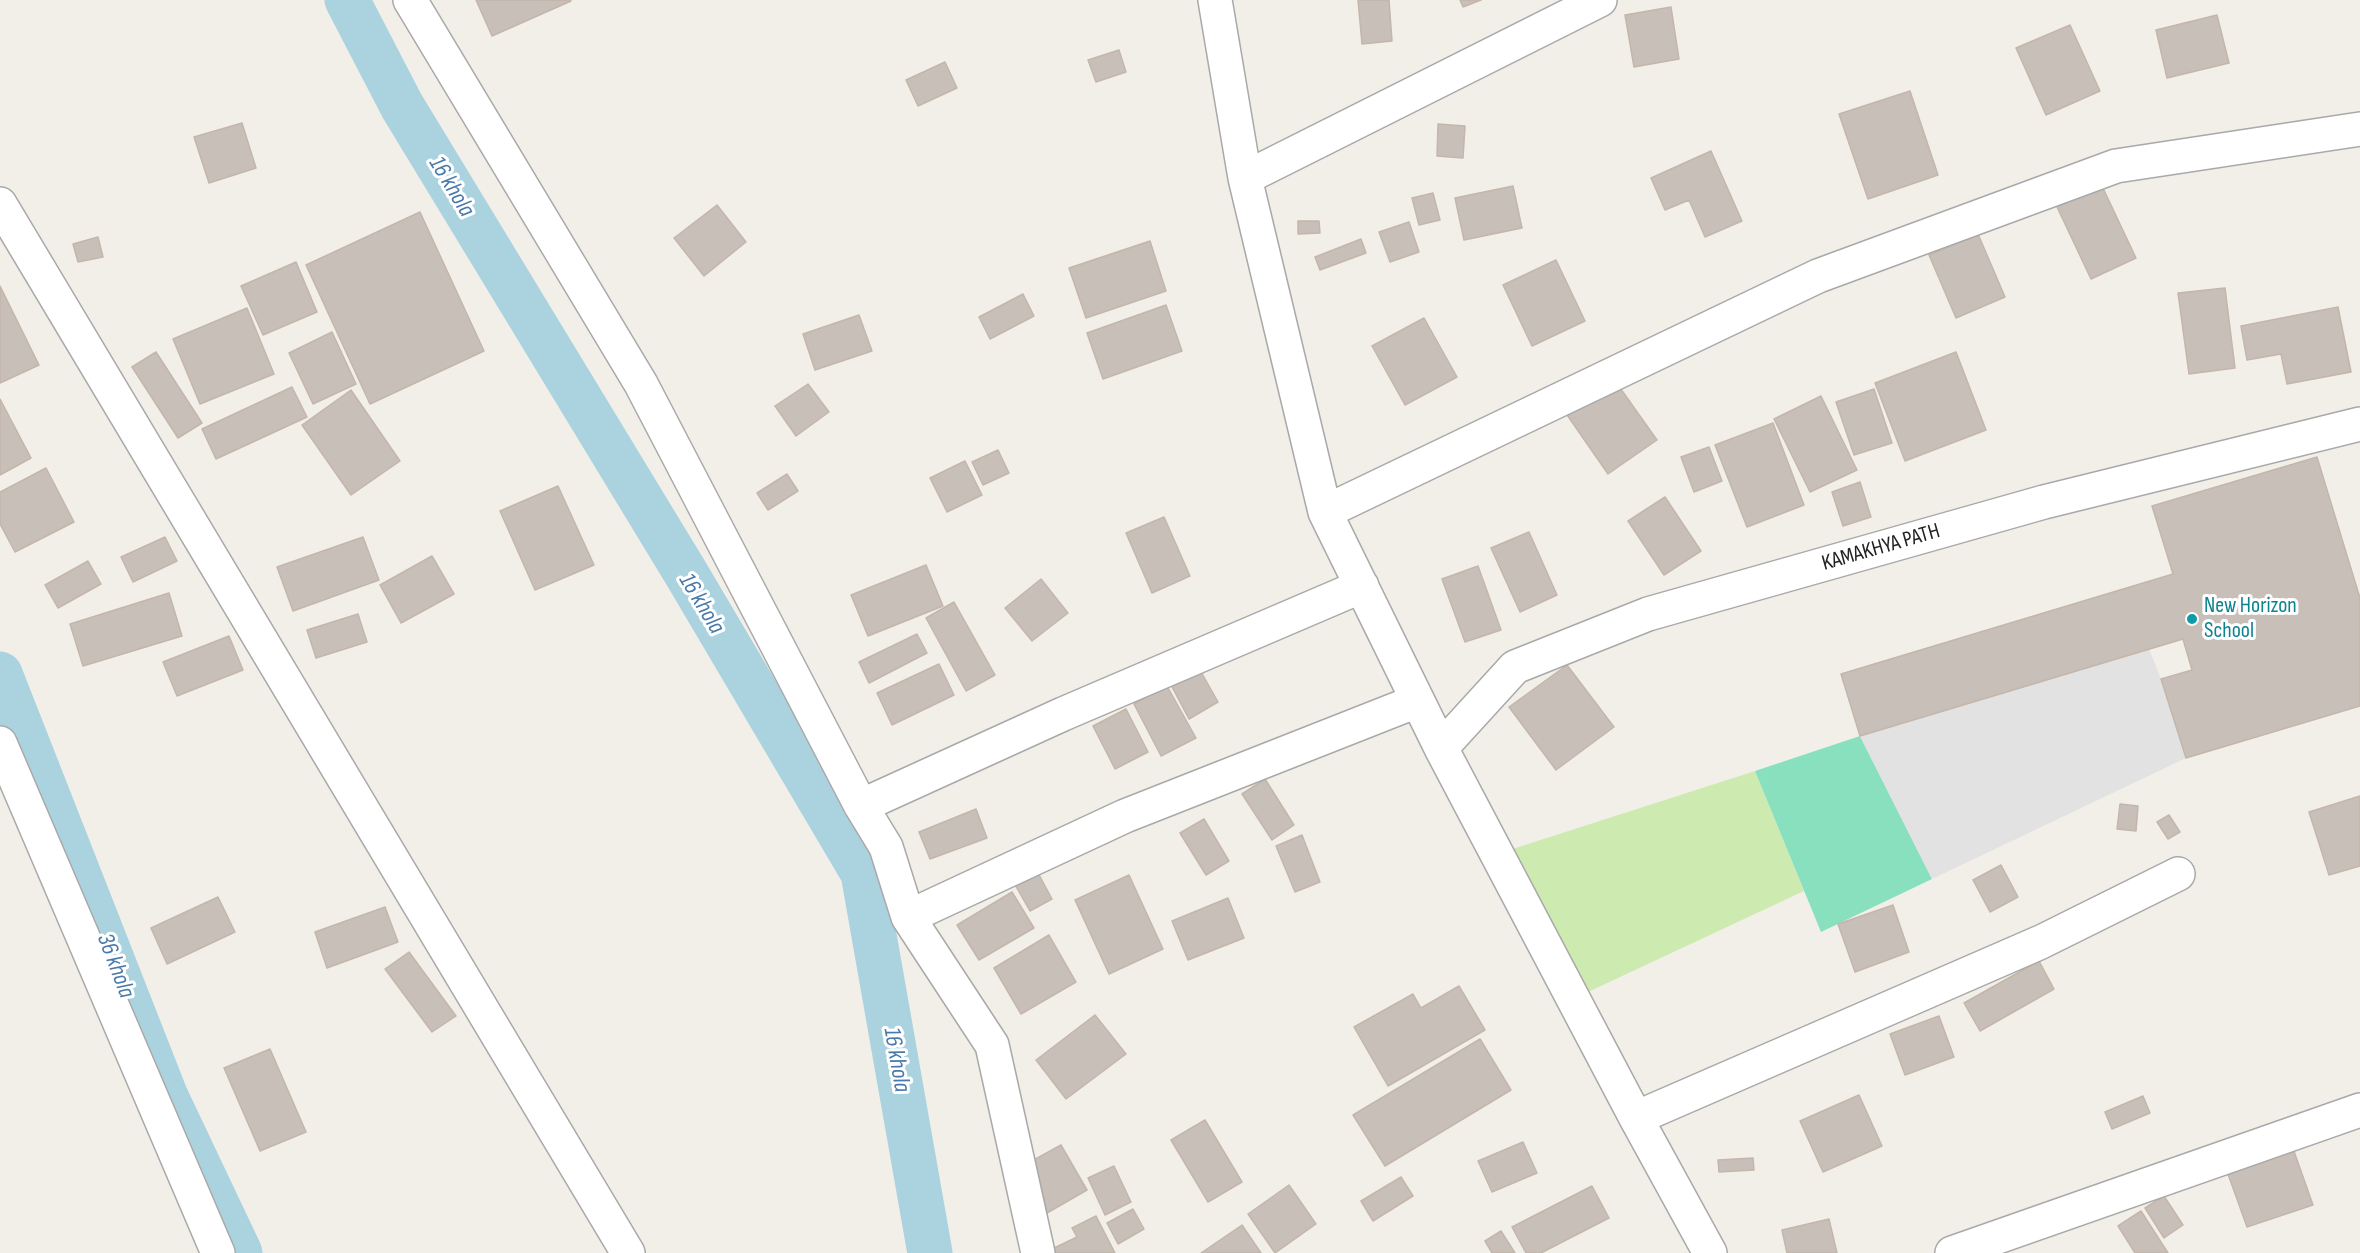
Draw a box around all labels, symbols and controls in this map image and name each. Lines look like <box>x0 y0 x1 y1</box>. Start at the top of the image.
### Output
water label: 16 khola <box>422 152 480 222</box>
street label: KAMAKHYA PATH <box>1819 519 1943 577</box>
water label: 16 khola <box>672 569 730 639</box>
place label: New Horizon School <box>2204 593 2297 644</box>
marker: New Horizon School <box>2185 612 2199 626</box>
water label: 36 khola <box>90 930 140 1002</box>
water label: 16 khola <box>876 1025 916 1095</box>

